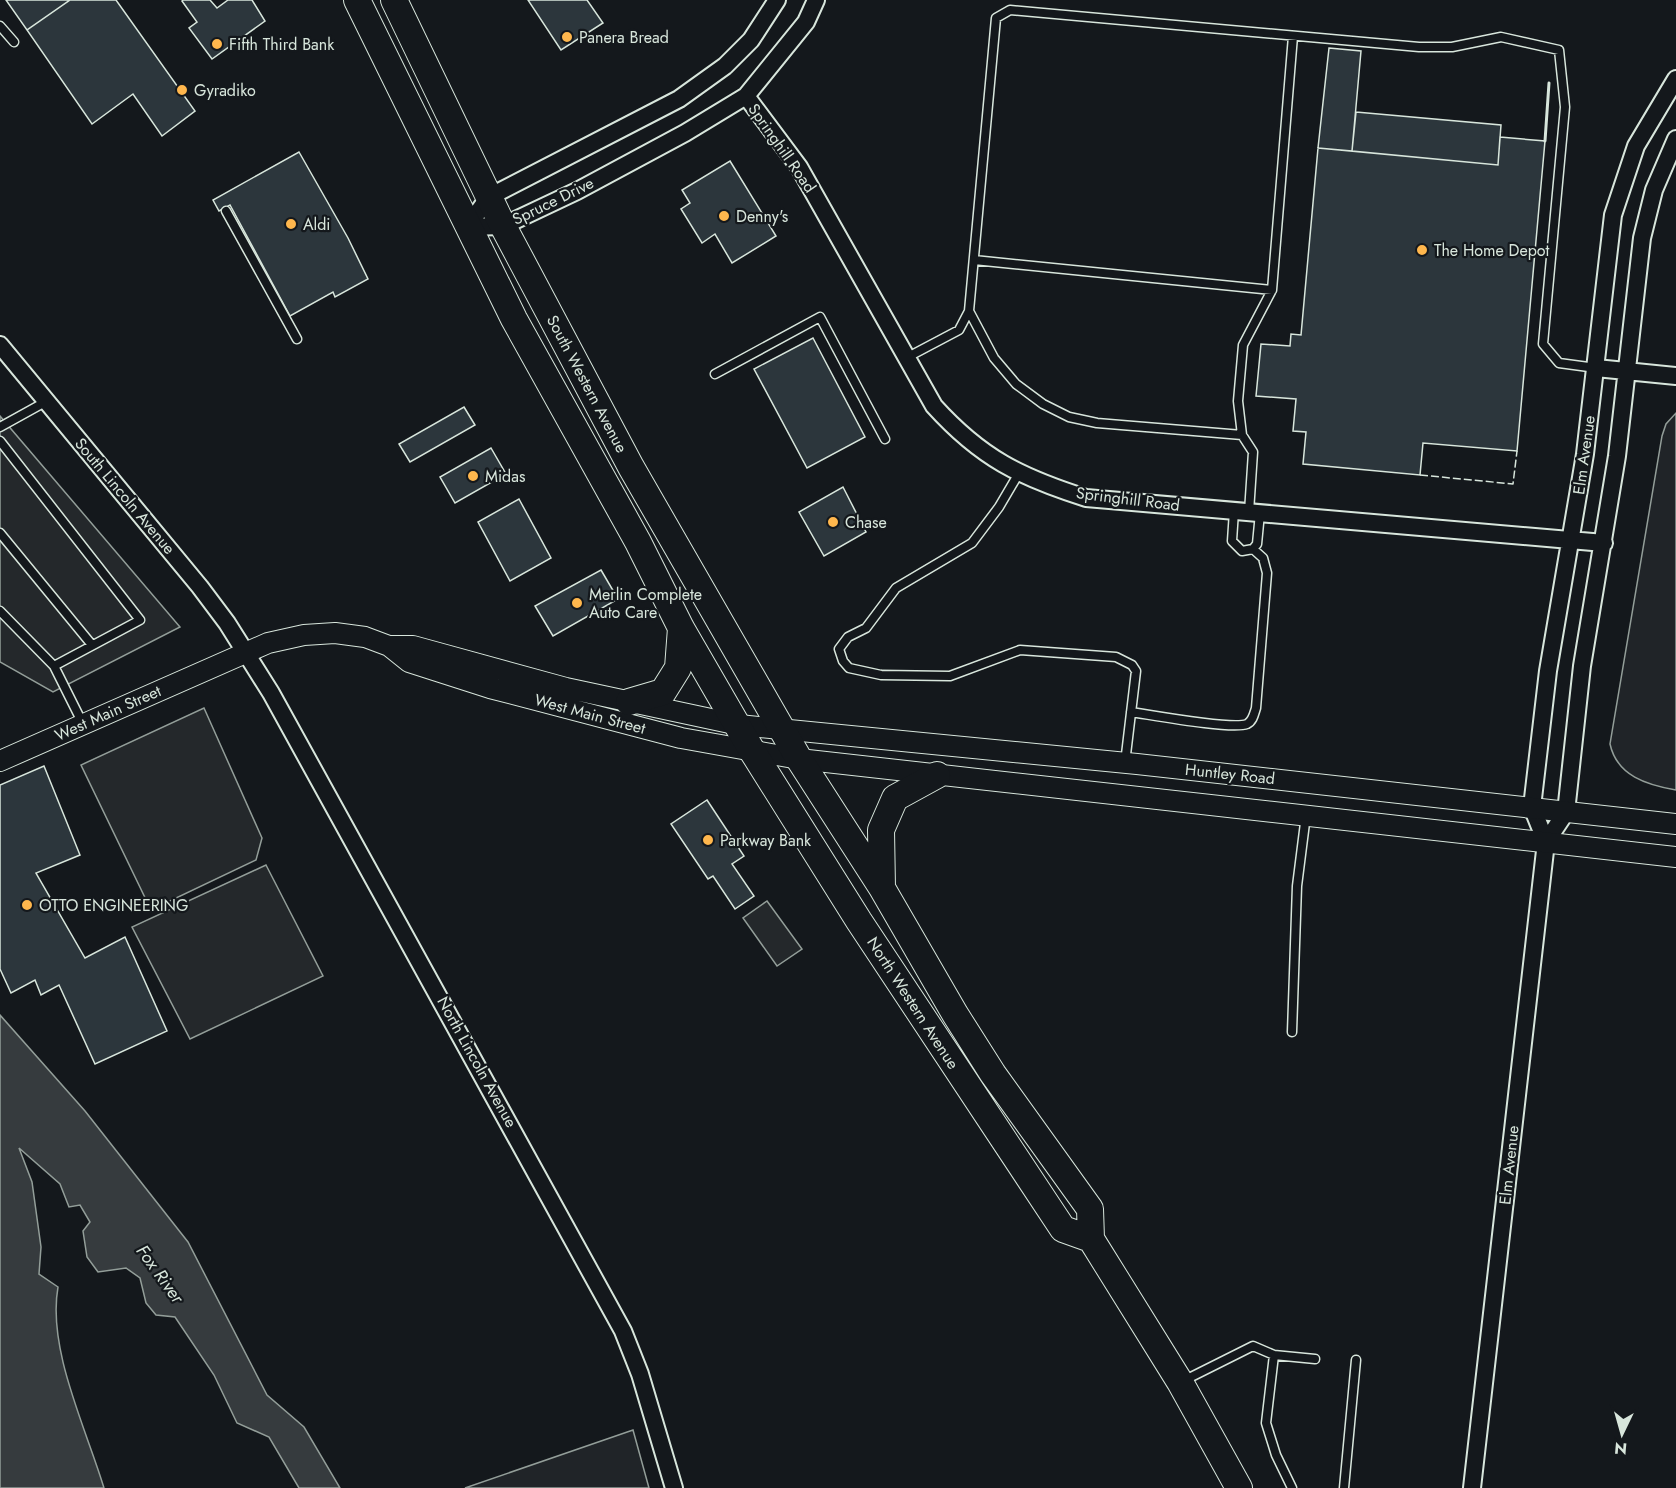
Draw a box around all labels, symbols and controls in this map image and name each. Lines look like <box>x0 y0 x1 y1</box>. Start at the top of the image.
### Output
place label: Panera Bread <box>579 26 669 49</box>
marker: Panera Bread <box>560 30 574 44</box>
place label: Fifth Third Bank <box>229 33 335 56</box>
marker: Fifth Third Bank <box>210 37 224 51</box>
place label: Gyradiko <box>194 79 256 102</box>
marker: Gyradiko <box>175 83 189 97</box>
street label: Springhill Road <box>743 99 821 197</box>
street label: Spruce Drive <box>508 171 598 231</box>
place label: Denny's <box>736 205 788 228</box>
marker: Denny's <box>717 209 731 223</box>
place label: Aldi <box>303 213 331 236</box>
marker: Aldi <box>284 217 298 231</box>
place label: The Home Depot <box>1434 239 1550 262</box>
marker: The Home Depot <box>1415 243 1429 257</box>
street label: South Western Avenue <box>541 311 633 457</box>
street label: Elm Avenue <box>1567 414 1601 496</box>
street label: South Lincoln Avenue <box>69 433 181 559</box>
place label: Midas <box>485 465 525 488</box>
marker: Midas <box>466 469 480 483</box>
street label: Springhill Road <box>1075 481 1181 517</box>
place label: Chase <box>845 511 887 534</box>
marker: Chase <box>826 515 840 529</box>
place label: Merlin Complete Auto Care <box>589 583 702 624</box>
marker: Merlin Complete Auto Care <box>570 596 584 610</box>
street label: West Main Street <box>51 679 165 747</box>
street label: West Main Street <box>532 688 648 740</box>
street label: Huntley Road <box>1184 758 1276 790</box>
place label: Parkway Bank <box>720 829 812 852</box>
marker: Parkway Bank <box>701 833 715 847</box>
place label: OTTO ENGINEERING <box>39 894 188 917</box>
marker: OTTO ENGINEERING <box>20 898 34 912</box>
street label: North Western Avenue <box>862 932 964 1074</box>
street label: North Lincoln Avenue <box>431 992 523 1132</box>
street label: Elm Avenue <box>1493 1124 1525 1206</box>
water label: Fox River <box>130 1239 191 1310</box>
north arrow <box>1592 1404 1652 1464</box>
text: N <box>1613 1436 1628 1460</box>

